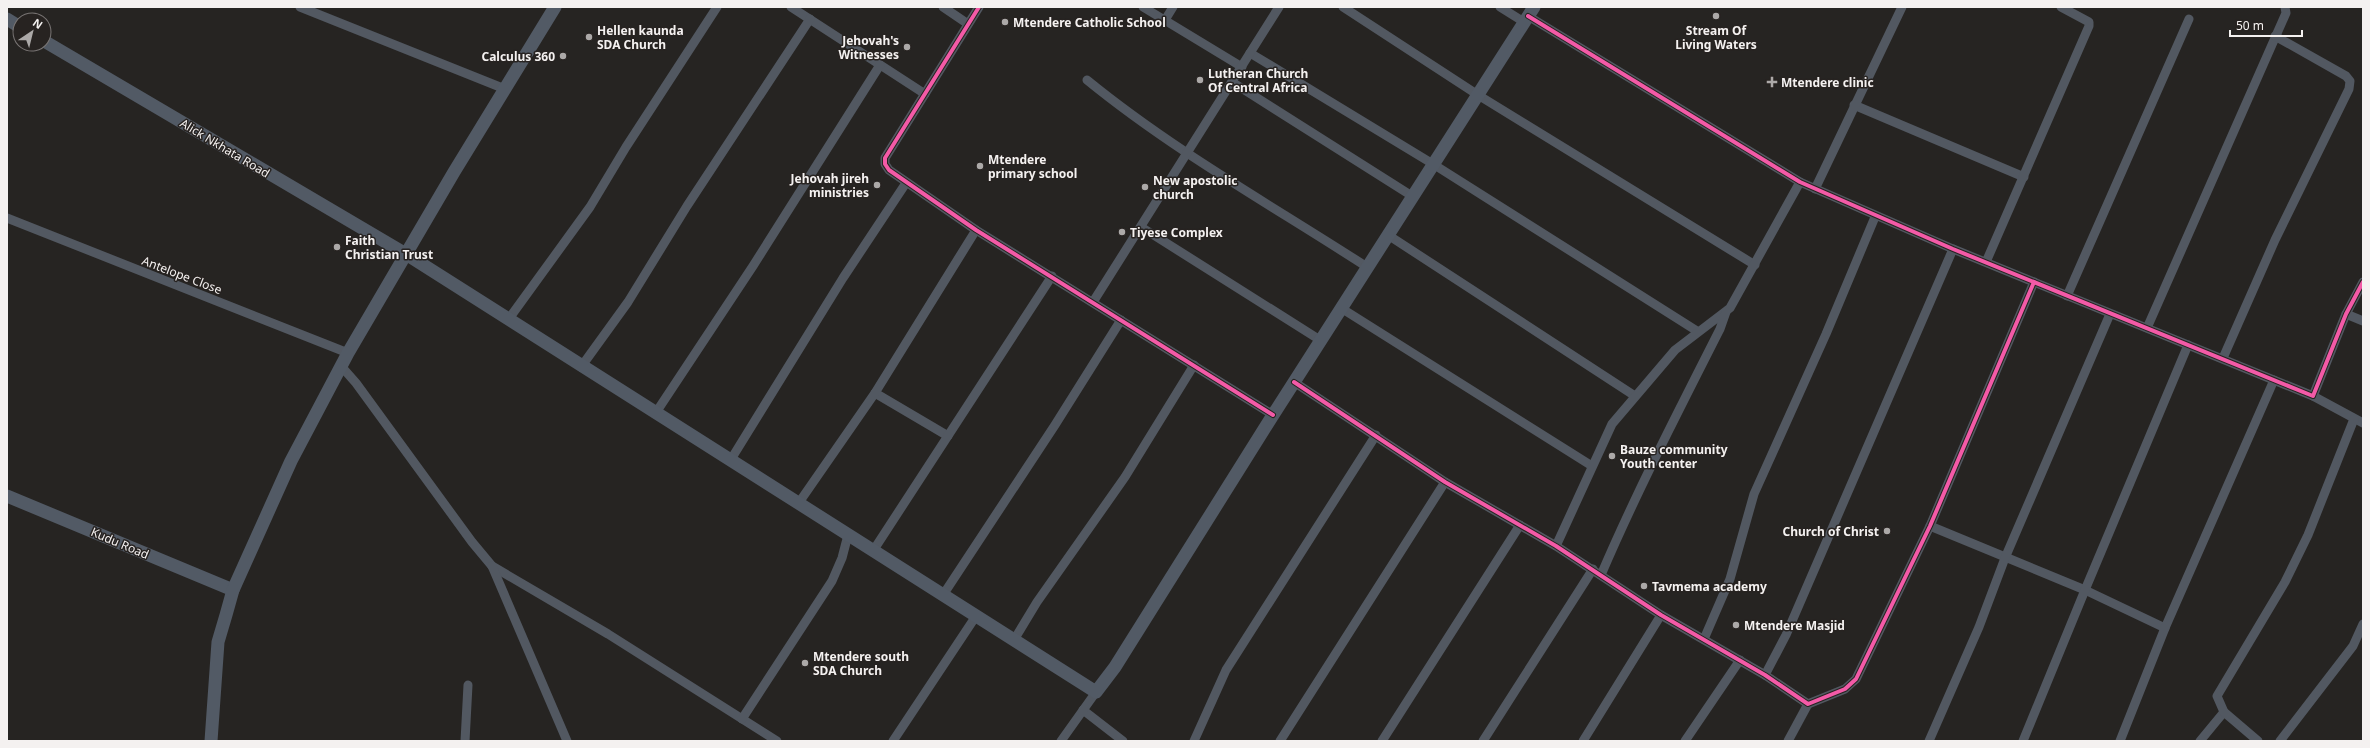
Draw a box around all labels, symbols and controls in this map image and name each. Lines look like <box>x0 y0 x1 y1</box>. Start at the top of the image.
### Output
marker: Stream Of Living Waters <box>1711 11 1721 21</box>
north arrow <box>12 12 52 52</box>
scale bar <box>2230 12 2302 38</box>
place label: Mtendere Catholic School <box>1013 14 1166 31</box>
text: N <box>30 15 46 32</box>
marker: Mtendere Catholic School <box>1000 17 1010 27</box>
text: 50 m <box>2236 17 2264 34</box>
place label: Hellen kaunda SDA Church <box>597 22 684 53</box>
place label: Stream Of Living Waters <box>1675 22 1757 53</box>
marker: Hellen kaunda SDA Church <box>584 32 594 42</box>
place label: Jehovah's Witnesses <box>838 32 899 63</box>
marker: Jehovah's Witnesses <box>902 42 912 52</box>
place label: Calculus 360 <box>481 48 555 65</box>
marker: Calculus 360 <box>558 51 568 61</box>
place label: Lutheran Church Of Central Africa <box>1208 65 1308 96</box>
place label: Mtendere clinic <box>1781 74 1874 91</box>
marker: Lutheran Church Of Central Africa <box>1195 75 1205 85</box>
marker: Mtendere clinic <box>1766 76 1778 88</box>
street label: Alick Nkhata Road <box>177 114 273 182</box>
place label: Mtendere primary school <box>988 151 1077 182</box>
marker: Mtendere primary school <box>975 161 985 171</box>
place label: Jehovah jireh ministries <box>790 170 869 201</box>
place label: New apostolic church <box>1153 172 1237 203</box>
marker: Jehovah jireh ministries <box>872 180 882 190</box>
marker: New apostolic church <box>1140 182 1150 192</box>
place label: Tiyese Complex <box>1130 224 1223 241</box>
marker: Tiyese Complex <box>1117 227 1127 237</box>
place label: Faith Christian Trust <box>345 232 433 263</box>
marker: Faith Christian Trust <box>332 242 342 252</box>
street label: Antelope Close <box>140 252 225 298</box>
place label: Bauze community Youth center <box>1620 441 1728 472</box>
marker: Bauze community Youth center <box>1607 451 1617 461</box>
street label: Kudu Road <box>88 523 152 563</box>
place label: Church of Christ <box>1783 523 1879 540</box>
marker: Church of Christ <box>1882 526 1892 536</box>
place label: Tavmema academy <box>1652 578 1767 595</box>
marker: Tavmema academy <box>1639 581 1649 591</box>
place label: Mtendere Masjid <box>1744 617 1845 634</box>
marker: Mtendere Masjid <box>1731 620 1741 630</box>
place label: Mtendere south SDA Church <box>813 648 909 679</box>
marker: Mtendere south SDA Church <box>800 658 810 668</box>

